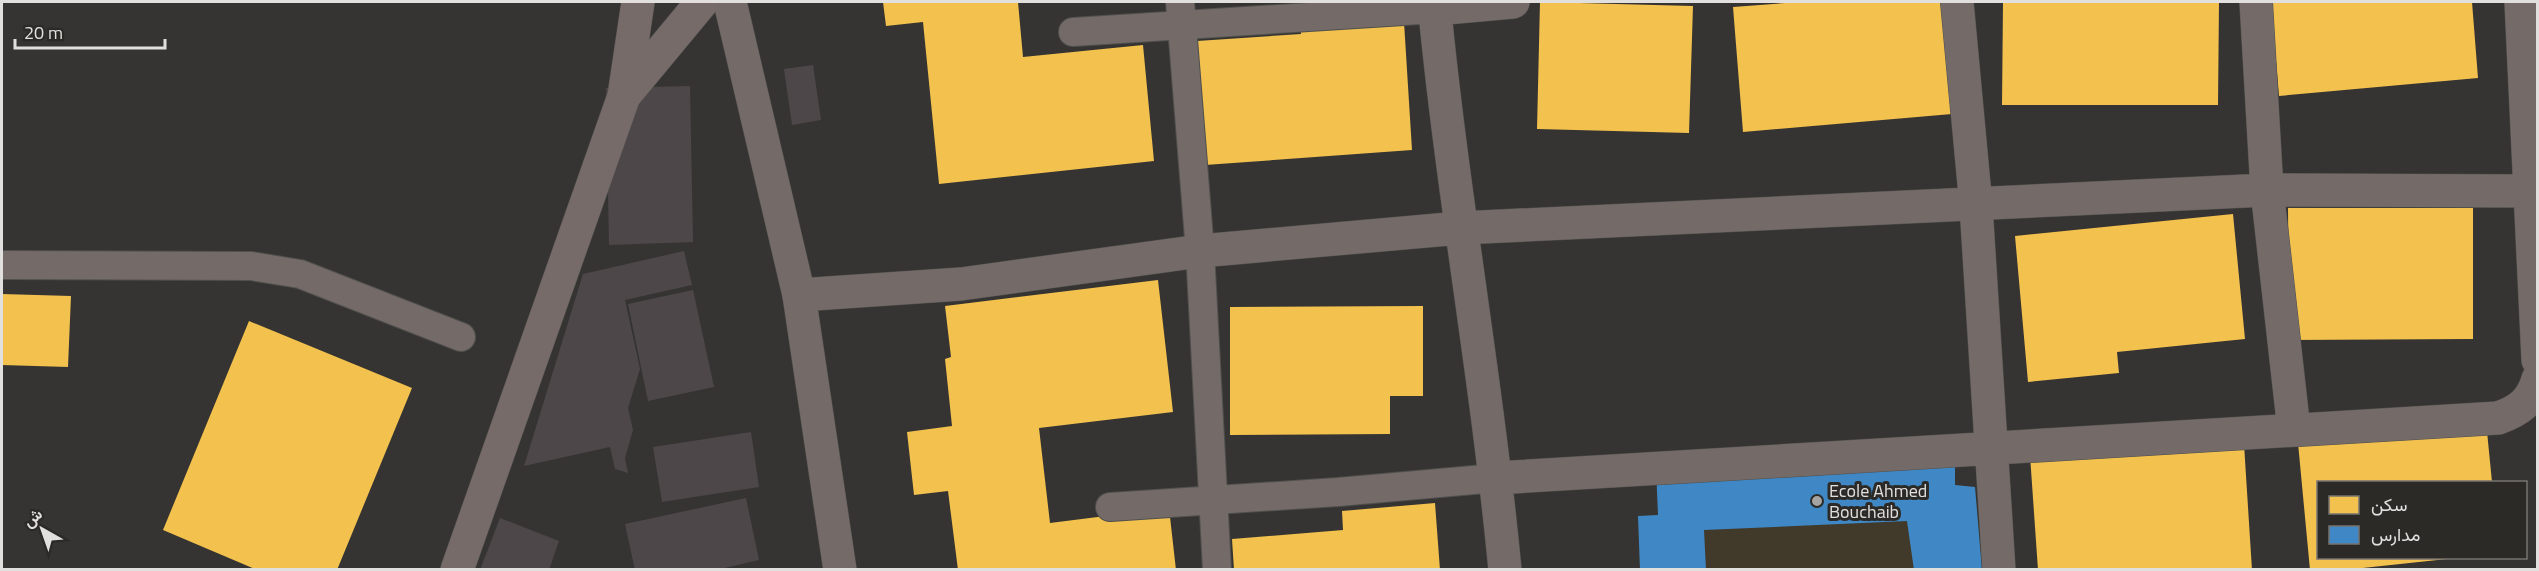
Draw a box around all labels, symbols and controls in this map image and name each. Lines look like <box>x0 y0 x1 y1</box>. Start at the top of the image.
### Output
scale bar <box>15 12 165 50</box>
text: 20 m <box>24 19 63 46</box>
place label: Ecole Ahmed Bouchaib <box>1829 477 1927 525</box>
legend <box>2317 481 2527 559</box>
text: سكن <box>2371 491 2407 518</box>
marker: Ecole Ahmed Bouchaib <box>1810 494 1824 508</box>
north arrow <box>12 499 72 559</box>
text: ش <box>17 502 47 533</box>
text: مدارس <box>2371 521 2420 548</box>

